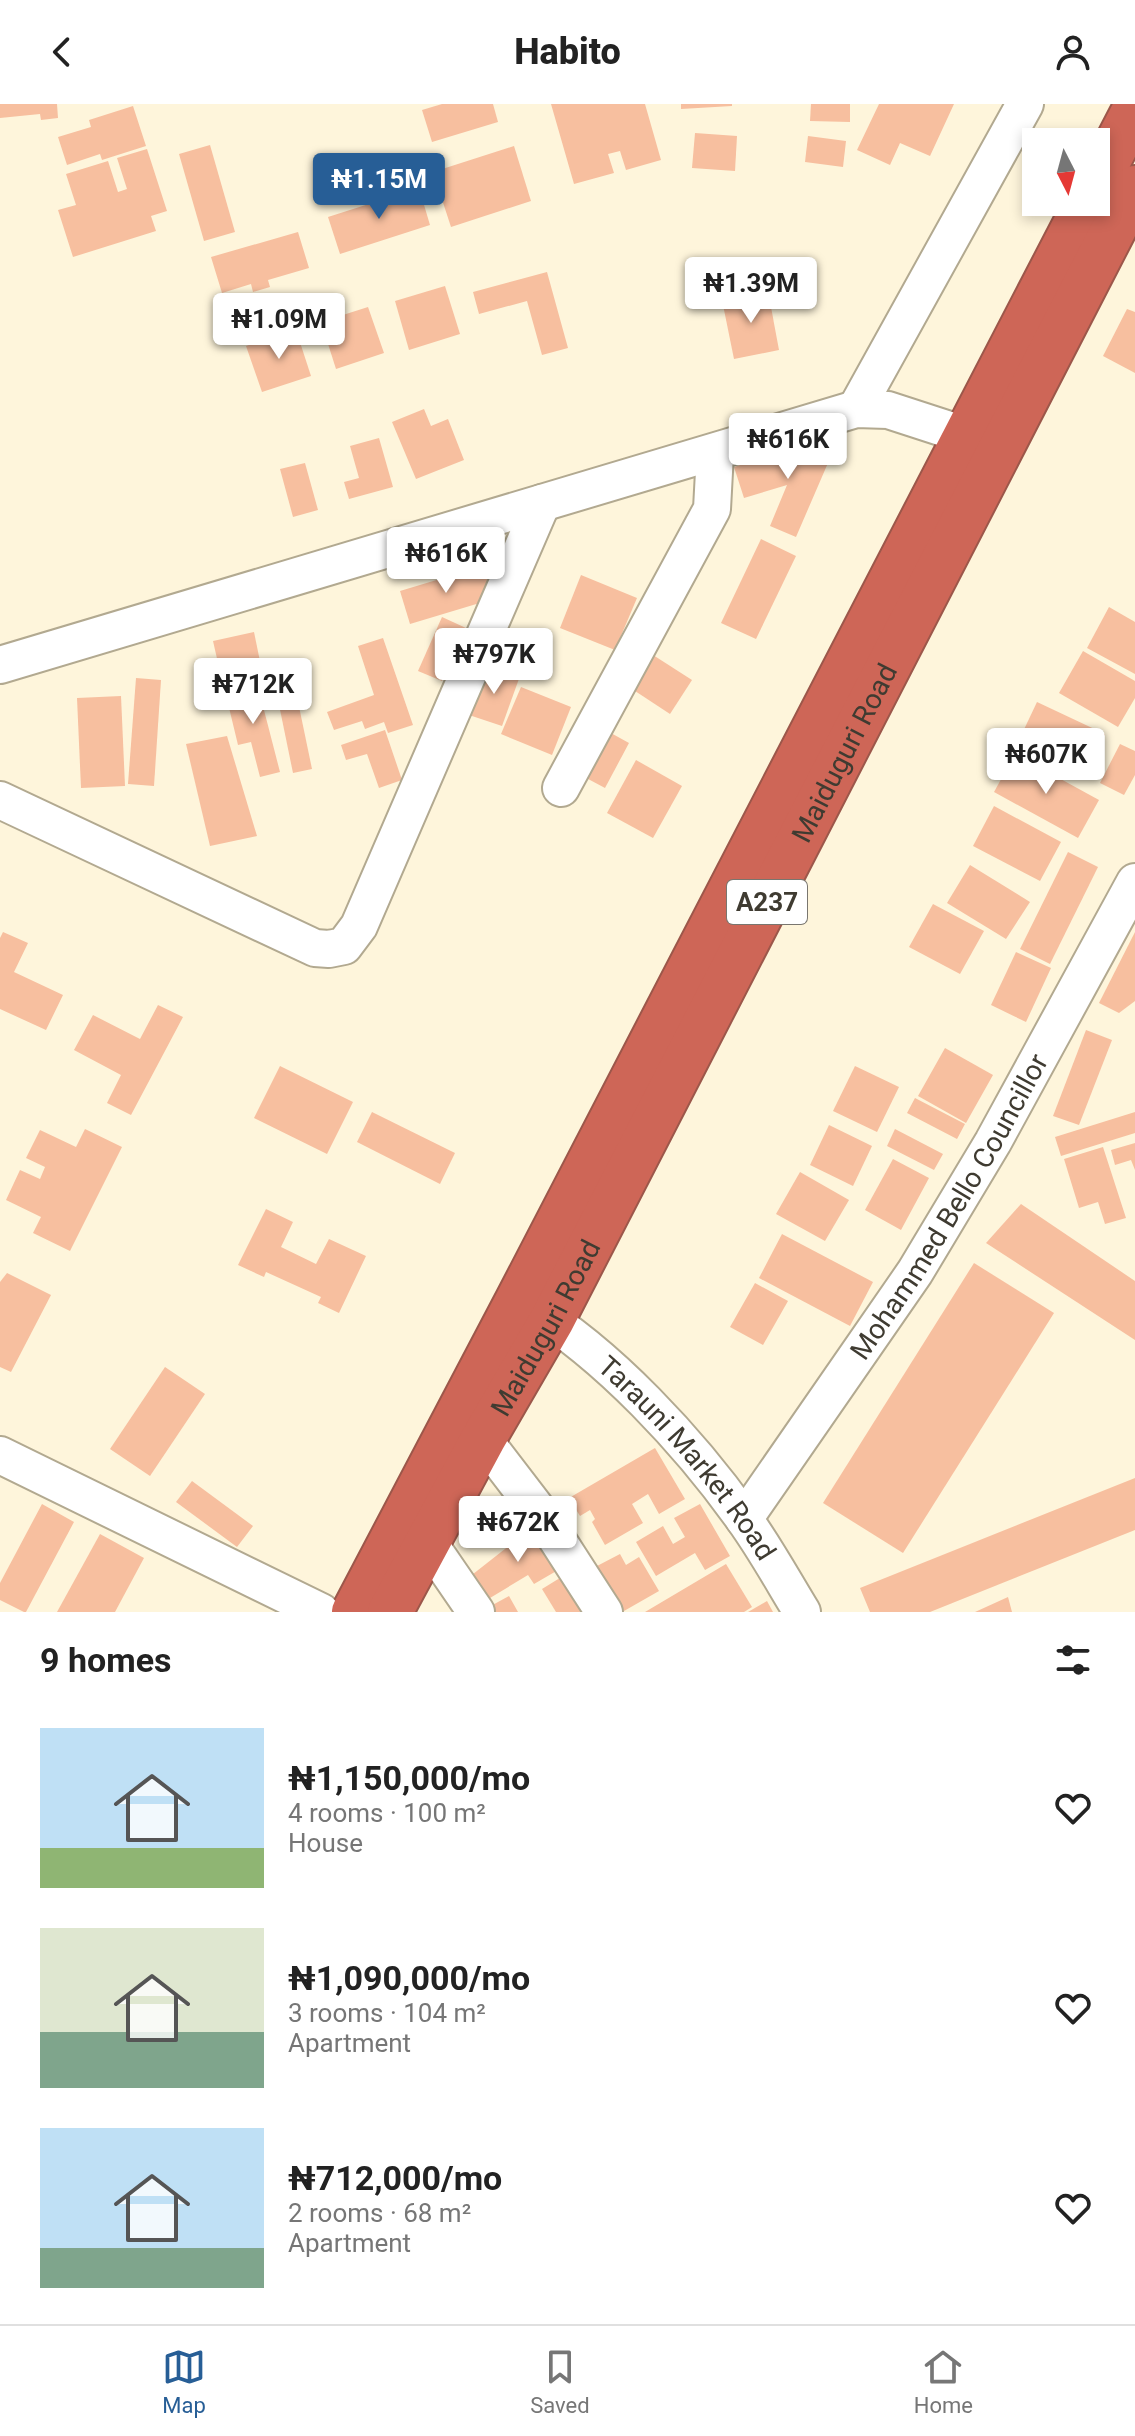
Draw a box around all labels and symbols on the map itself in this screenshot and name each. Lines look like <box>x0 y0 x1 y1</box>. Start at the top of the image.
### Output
north arrow <box>1022 128 1110 216</box>
pin: ₦1.15M <box>314 153 444 221</box>
pin: ₦1.39M <box>686 257 816 325</box>
pin: ₦1.09M <box>214 293 344 361</box>
pin: ₦616K <box>732 413 844 481</box>
pin: ₦616K <box>390 527 502 595</box>
pin: ₦797K <box>438 628 550 696</box>
pin: ₦712K <box>197 658 309 726</box>
street label: Maiduguri Road <box>785 658 904 848</box>
pin: ₦607K <box>990 728 1102 796</box>
road number: A237 <box>727 880 807 924</box>
street label: Mohammed Bello Councillor <box>843 1048 1055 1366</box>
street label: Maiduguri Road <box>484 1234 608 1422</box>
street label: Tarauni Market Road <box>591 1349 783 1566</box>
pin: ₦672K <box>462 1496 574 1564</box>

